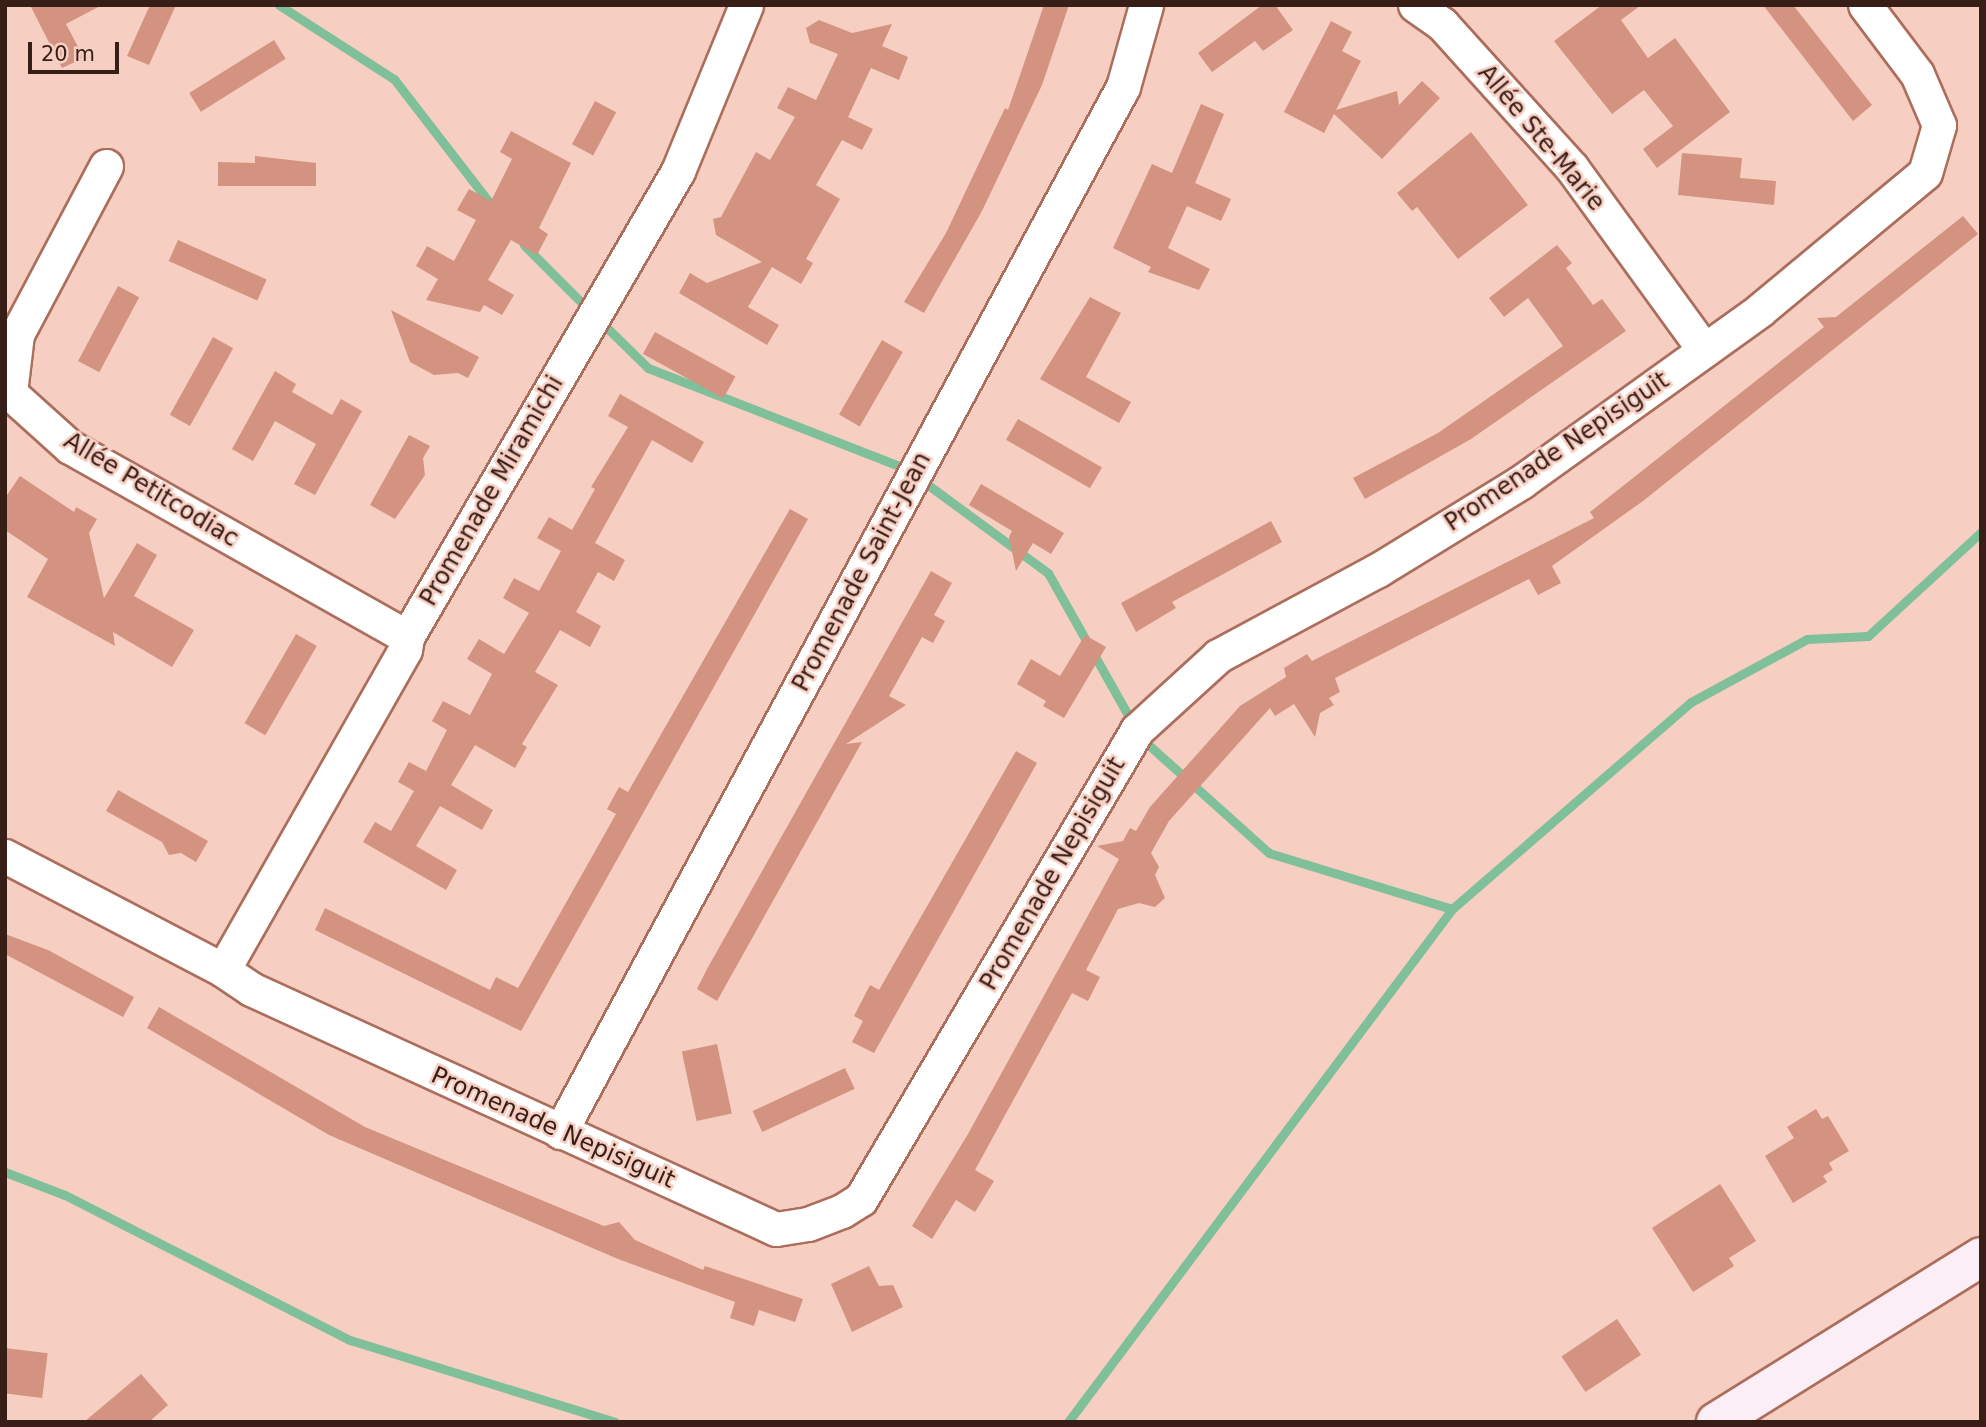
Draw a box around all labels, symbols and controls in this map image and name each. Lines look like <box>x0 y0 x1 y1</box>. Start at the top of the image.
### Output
scale bar <box>32 28 122 72</box>
text: 20 m <box>41 42 95 66</box>
street label: Allée Ste-Marie <box>1472 59 1610 217</box>
street label: Promenade Nepisiguit <box>1439 366 1675 538</box>
street label: Promenade Miramichi <box>414 371 570 611</box>
street label: Allée Petitcodiac <box>59 427 243 553</box>
street label: Promenade Saint-Jean <box>787 447 937 697</box>
street label: Promenade Nepisiguit <box>975 752 1131 996</box>
street label: Promenade Nepisiguit <box>427 1061 679 1195</box>

